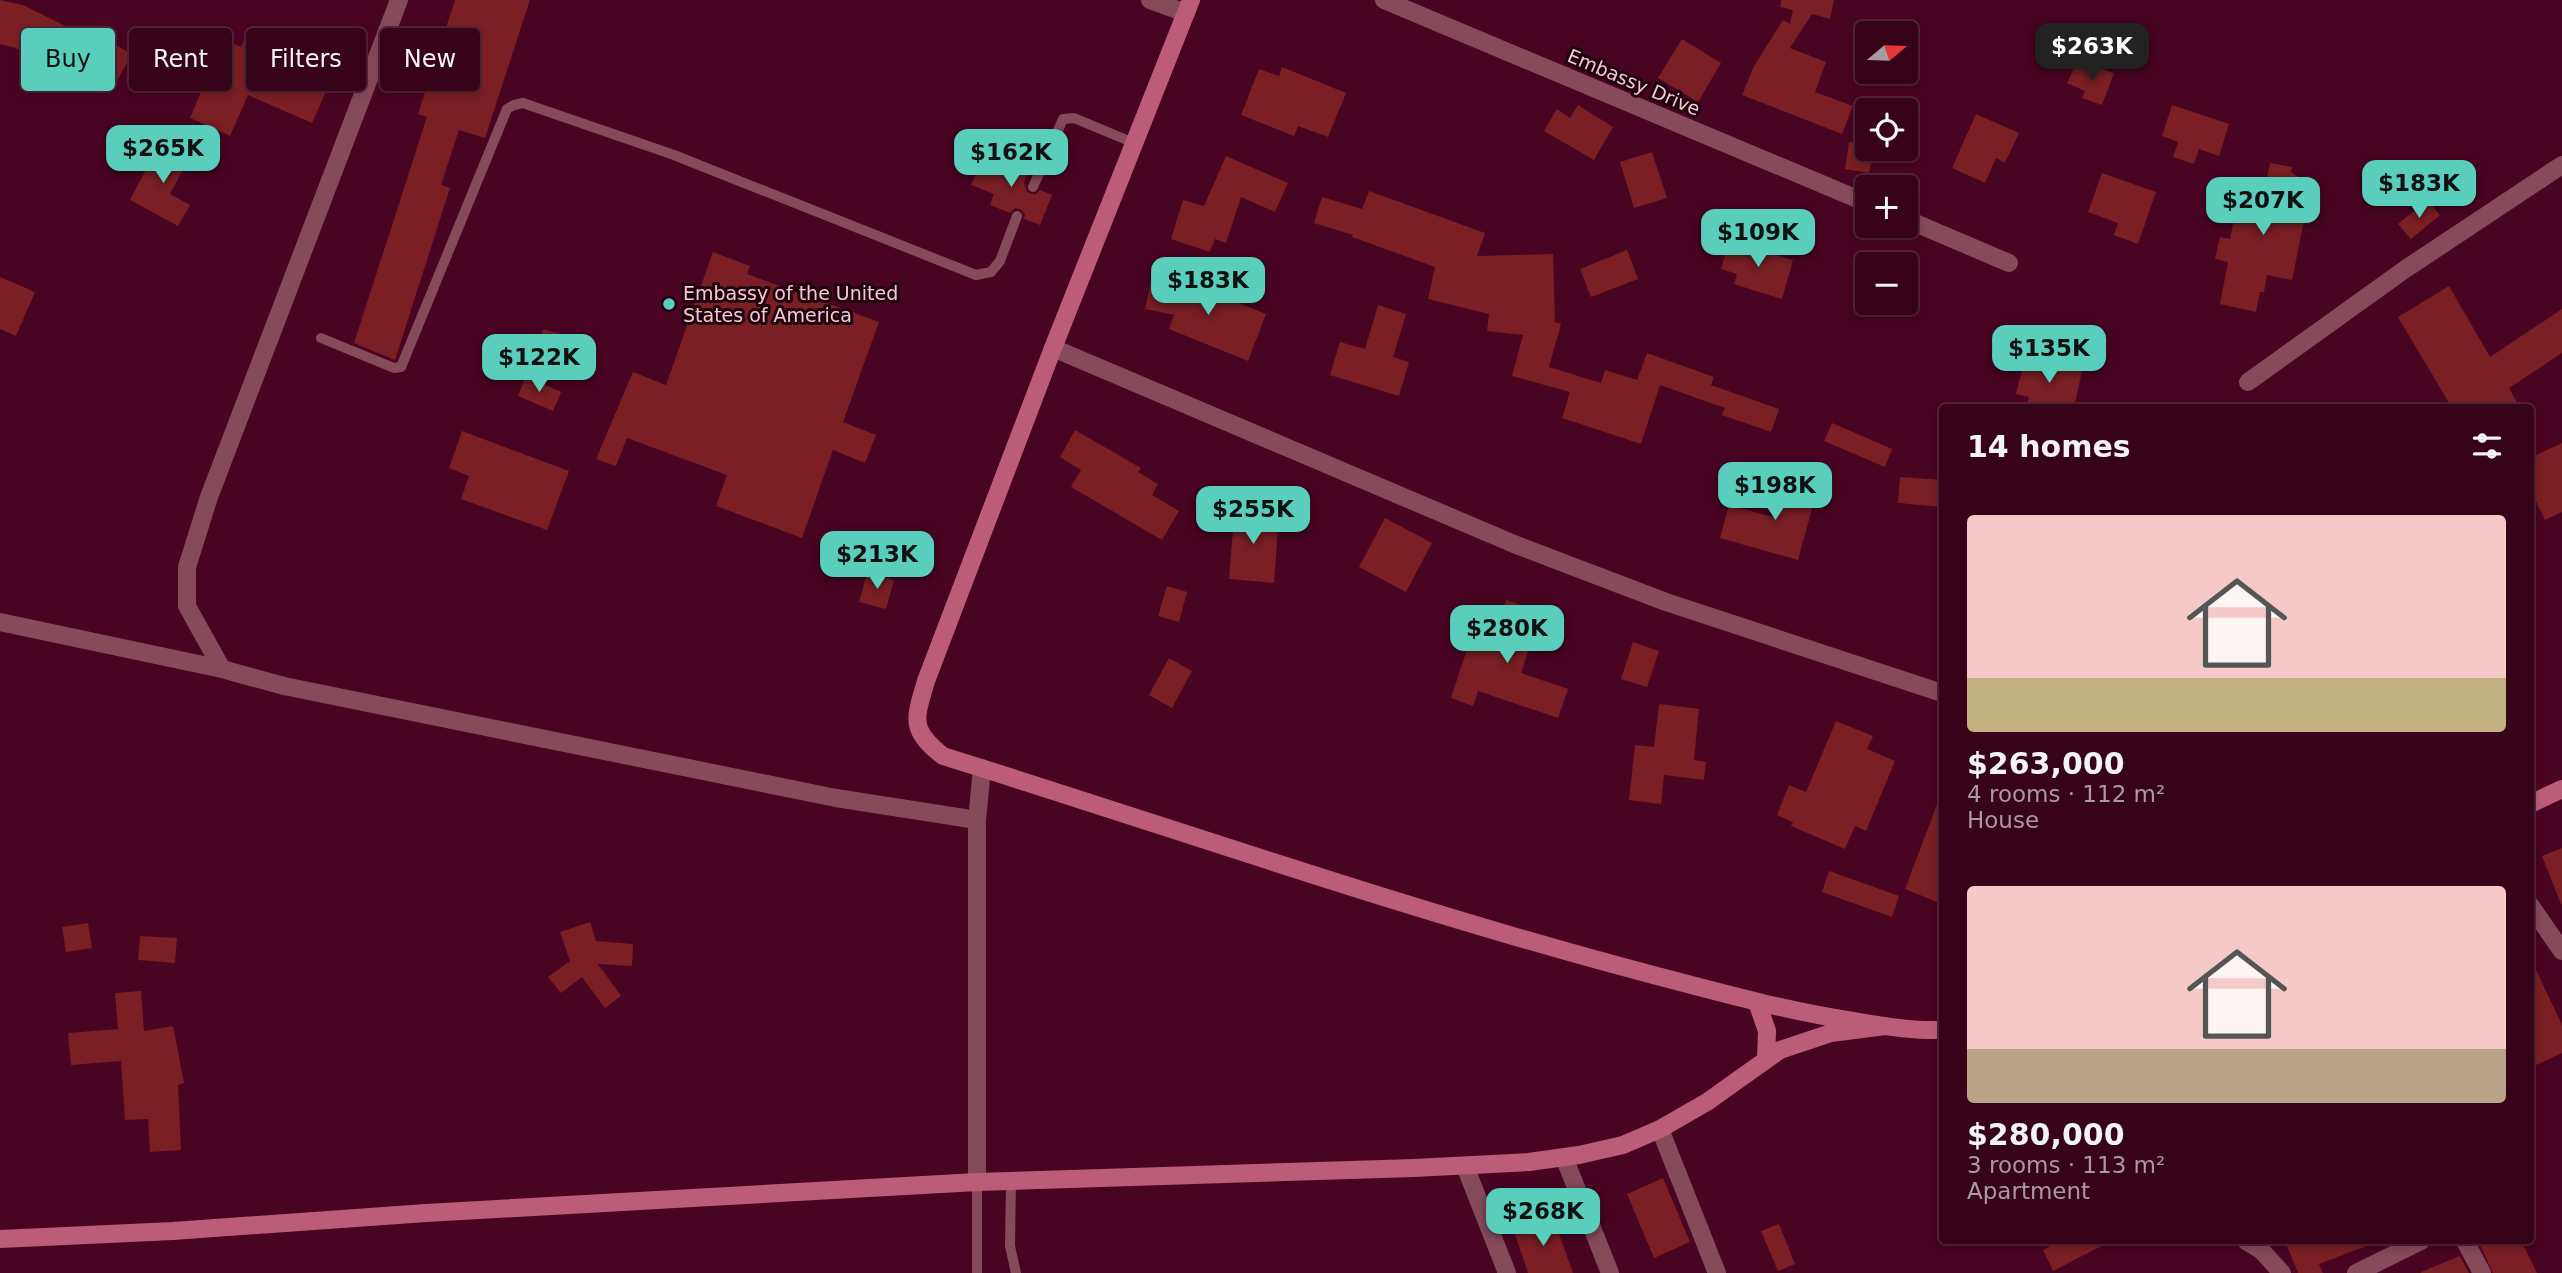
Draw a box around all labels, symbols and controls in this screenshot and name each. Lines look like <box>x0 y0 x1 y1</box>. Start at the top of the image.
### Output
north arrow <box>1855 21 1918 84</box>
map controls <box>1855 21 1918 315</box>
pin: $263K <box>2043 24 2141 83</box>
chip: Buy <box>21 28 115 91</box>
chip: Rent <box>129 28 232 91</box>
chip: Filters <box>246 28 366 91</box>
chip: New <box>380 28 480 91</box>
text: $263K <box>2051 33 2133 59</box>
street label: Embassy Drive <box>1564 44 1704 120</box>
button: locate <box>1855 98 1918 161</box>
pin: $265K <box>114 125 212 185</box>
pin: $162K <box>962 130 1060 189</box>
text: $265K <box>122 135 204 161</box>
text: $162K <box>970 139 1052 165</box>
pin: $183K <box>2370 160 2468 220</box>
text: $183K <box>2378 170 2460 196</box>
button: + <box>1855 175 1918 238</box>
pin: $207K <box>2214 177 2312 237</box>
text: $207K <box>2222 187 2304 213</box>
pin: $109K <box>1709 210 1807 269</box>
text: $109K <box>1717 219 1799 245</box>
button: − <box>1855 252 1918 315</box>
pin: $183K <box>1159 258 1257 317</box>
text: $183K <box>1167 267 1249 293</box>
place label: Embassy of the United States of America <box>683 282 898 326</box>
marker: Embassy of the United States of America <box>661 296 677 312</box>
pin: $135K <box>2000 326 2098 385</box>
pin: $122K <box>490 334 588 394</box>
text: $135K <box>2008 335 2090 361</box>
text: $122K <box>498 344 580 370</box>
icon: filters <box>2468 427 2506 465</box>
text: 14 homes <box>1967 429 2131 464</box>
pin: $198K <box>1726 462 1824 522</box>
text: $198K <box>1734 472 1816 498</box>
pin: $255K <box>1204 486 1302 546</box>
text: $255K <box>1212 496 1294 522</box>
pin: $213K <box>828 532 926 591</box>
text: $213K <box>836 541 918 567</box>
icon: home <box>2174 560 2300 686</box>
pin: $280K <box>1458 606 1556 665</box>
text: $280K <box>1466 615 1548 641</box>
text: $263,000 <box>1967 746 2125 781</box>
text: 4 rooms · 112 m² <box>1967 781 2165 807</box>
text: House <box>1967 807 2039 833</box>
icon: home <box>2174 931 2300 1057</box>
text: $280,000 <box>1967 1117 2125 1152</box>
text: 3 rooms · 113 m² <box>1967 1152 2165 1178</box>
text: Apartment <box>1967 1178 2090 1204</box>
pin: $268K <box>1494 1188 1592 1248</box>
text: $268K <box>1502 1198 1584 1224</box>

